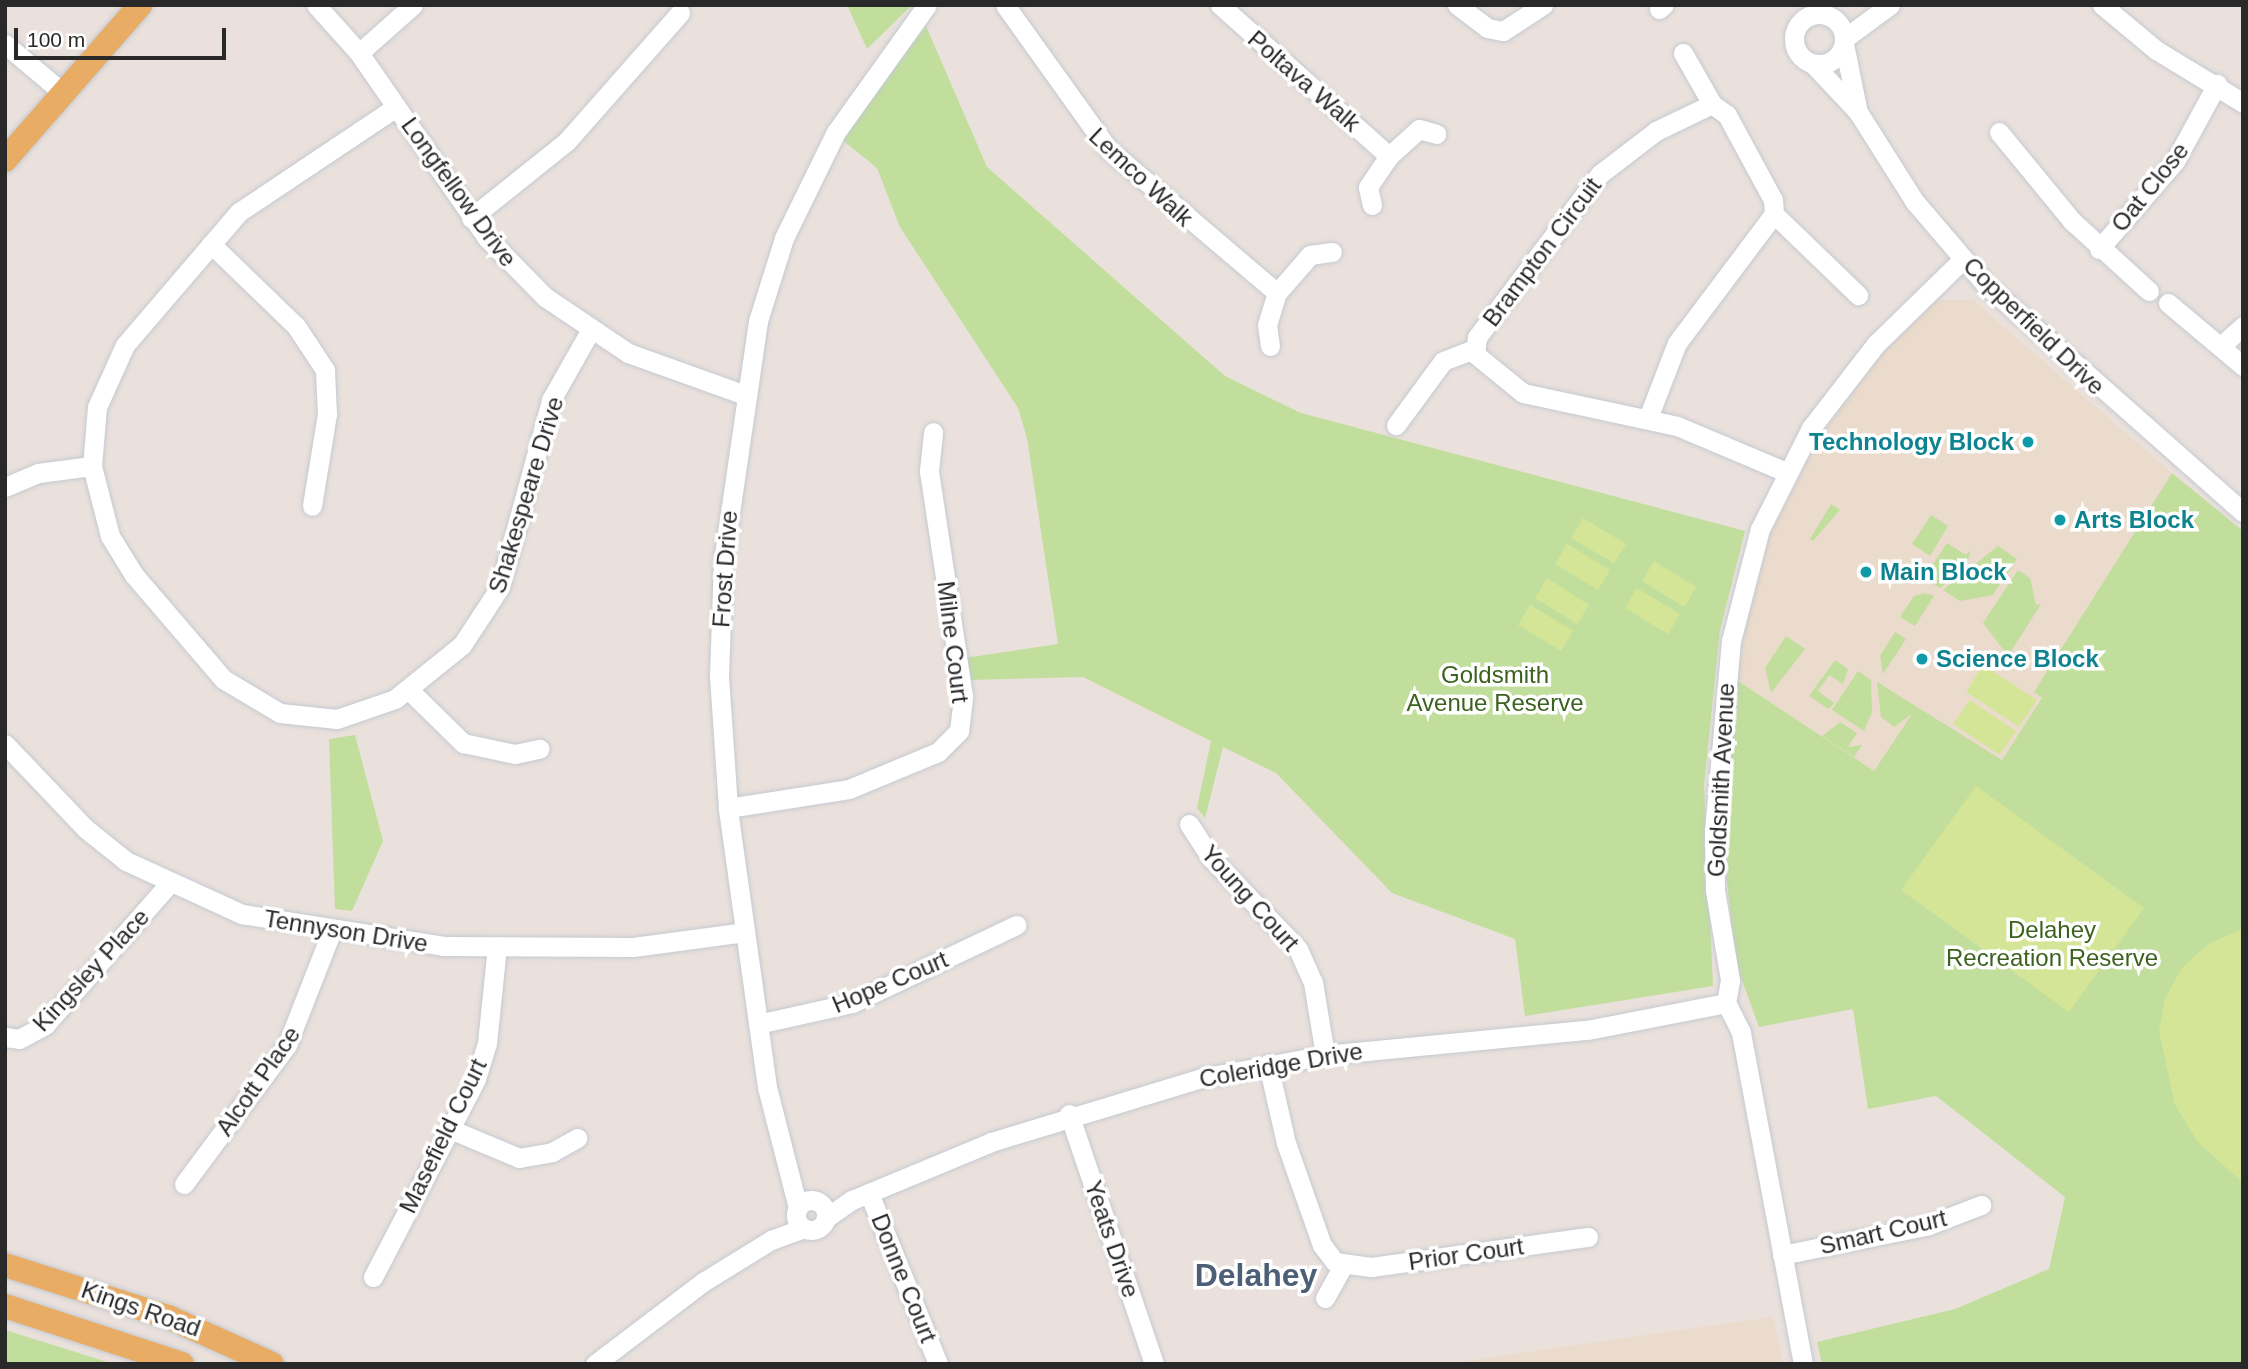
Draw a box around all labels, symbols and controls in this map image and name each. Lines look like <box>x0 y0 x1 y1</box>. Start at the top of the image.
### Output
scale bar <box>18 14 229 58</box>
street label: Poltava Walk <box>1242 24 1366 138</box>
text: 100 m <box>27 28 85 51</box>
street label: Longfellow Drive <box>395 112 523 272</box>
street label: Lemco Walk <box>1083 122 1199 232</box>
street label: Oat Close <box>2105 136 2195 238</box>
street label: Brampton Circuit <box>1477 172 1607 332</box>
street label: Copperfield Drive <box>1957 251 2111 401</box>
street label: Shakespeare Drive <box>482 393 570 597</box>
place label: Technology Block <box>1809 428 2014 456</box>
marker: Technology Block <box>2020 434 2036 450</box>
place label: Arts Block <box>2074 506 2194 534</box>
street label: Frost Drive <box>707 509 743 629</box>
marker: Arts Block <box>2052 512 2068 528</box>
place label: Main Block <box>1880 558 2007 586</box>
marker: Main Block <box>1858 564 1874 580</box>
street label: Milne Court <box>931 579 975 705</box>
place label: Science Block <box>1936 645 2099 673</box>
marker: Science Block <box>1914 651 1930 667</box>
park label: Goldsmith Avenue Reserve <box>1406 661 1584 717</box>
street label: Goldsmith Avenue <box>1701 682 1741 878</box>
street label: Young Court <box>1195 839 1305 957</box>
street label: Kingsley Place <box>27 903 155 1037</box>
street label: Tennyson Drive <box>262 904 430 958</box>
park label: Delahey Recreation Reserve <box>1946 916 2158 972</box>
street label: Hope Court <box>828 945 952 1019</box>
street label: Alcott Place <box>210 1021 306 1141</box>
street label: Coleridge Drive <box>1197 1036 1365 1094</box>
street label: Masefield Court <box>393 1054 493 1218</box>
street label: Yeats Drive <box>1079 1177 1145 1301</box>
street label: Smart Court <box>1817 1203 1949 1261</box>
street label: Donne Court <box>865 1210 943 1346</box>
street label: Prior Court <box>1407 1232 1525 1276</box>
district label: Delahey <box>1195 1256 1317 1294</box>
street label: Kings Road <box>78 1275 204 1343</box>

